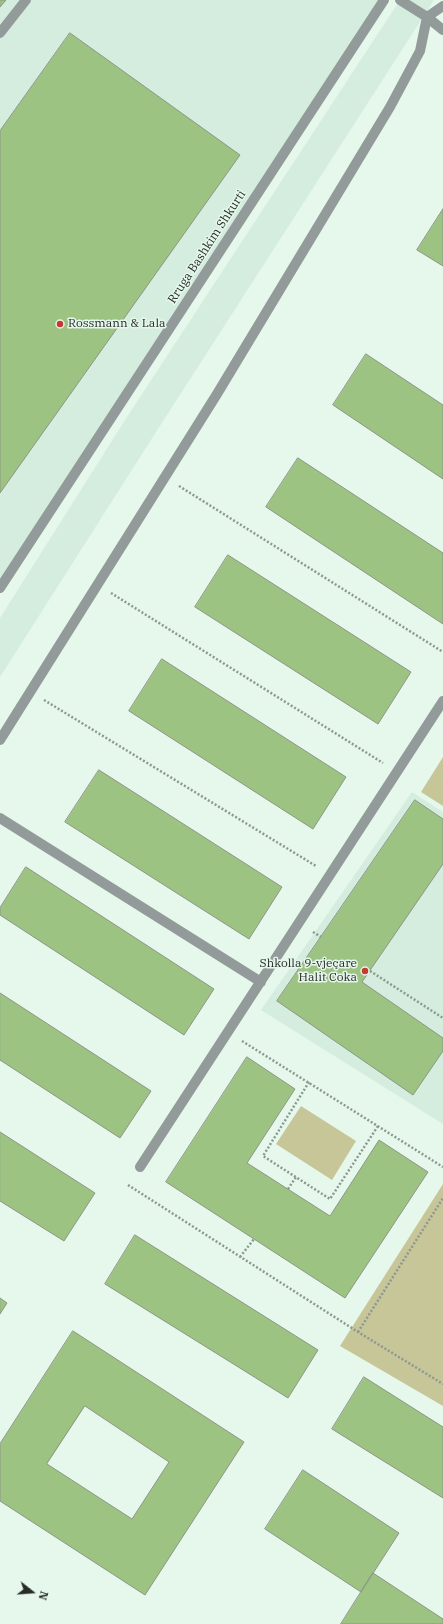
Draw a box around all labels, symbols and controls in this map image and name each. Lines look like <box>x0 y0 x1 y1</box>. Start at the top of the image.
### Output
street label: Rruga Bashkim Shkurti <box>165 188 249 306</box>
place label: Rossmann & Lala <box>68 317 166 331</box>
marker: Rossmann & Lala <box>55 319 65 329</box>
place label: Shkolla 9-vjeçare Halit Coka <box>260 957 357 985</box>
marker: Shkolla 9-vjeçare Halit Coka <box>360 966 370 976</box>
north arrow <box>12 1572 52 1612</box>
text: N <box>36 1589 51 1602</box>

